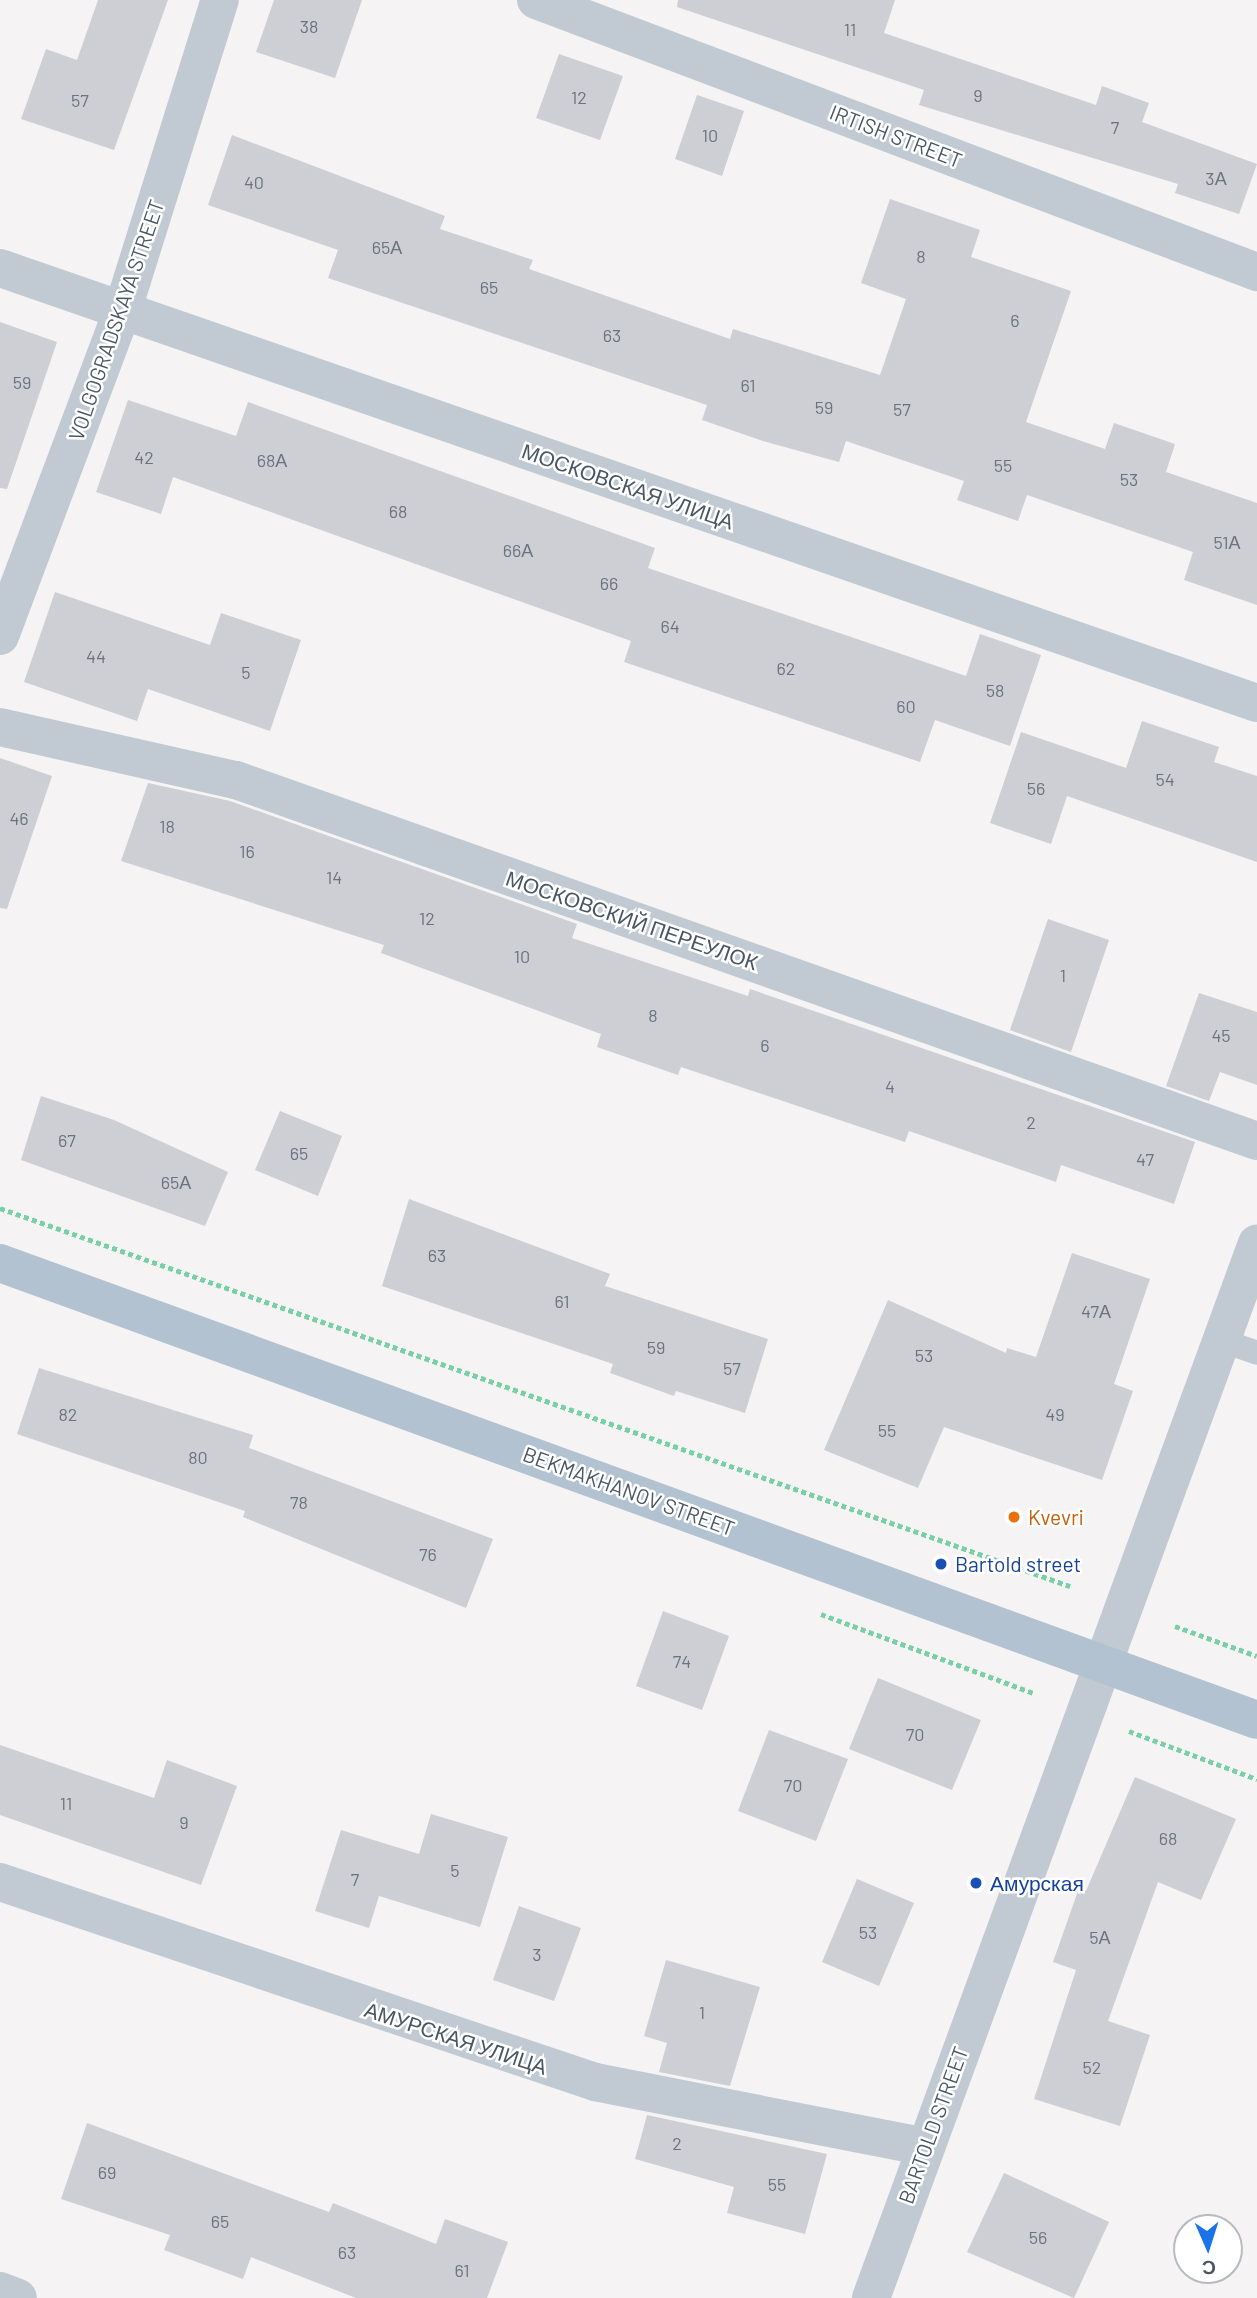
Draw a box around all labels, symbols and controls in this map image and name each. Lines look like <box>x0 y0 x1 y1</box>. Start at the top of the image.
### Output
house number: 38 <box>300 15 318 37</box>
house number: 11 <box>844 18 856 40</box>
house number: 9 <box>973 84 983 106</box>
house number: 12 <box>571 86 587 108</box>
house number: 57 <box>71 89 89 111</box>
street label: IRTISH STREET <box>826 99 966 173</box>
house number: 7 <box>1111 116 1119 138</box>
house number: 10 <box>702 124 718 146</box>
house number: 3А <box>1205 167 1227 189</box>
house number: 40 <box>244 171 264 193</box>
street label: VOLGOGRADSKAYA STREET <box>63 196 169 444</box>
house number: 65А <box>372 236 402 258</box>
house number: 8 <box>916 245 926 267</box>
house number: 65 <box>480 276 498 298</box>
house number: 6 <box>1010 309 1020 331</box>
house number: 63 <box>603 324 621 346</box>
house number: 59 <box>13 371 31 393</box>
house number: 61 <box>740 374 756 396</box>
house number: 59 <box>815 396 833 418</box>
house number: 57 <box>893 398 911 420</box>
street label: МОСКОВСКАЯ УЛИЦА <box>519 438 737 534</box>
house number: 42 <box>134 446 154 468</box>
house number: 68А <box>257 449 287 471</box>
house number: 55 <box>994 454 1012 476</box>
house number: 53 <box>1120 468 1138 490</box>
house number: 68 <box>389 500 407 522</box>
house number: 51А <box>1213 531 1241 553</box>
house number: 66А <box>503 539 533 561</box>
house number: 66 <box>600 572 618 594</box>
house number: 64 <box>660 615 680 637</box>
house number: 44 <box>86 645 106 667</box>
house number: 62 <box>777 657 795 679</box>
house number: 5 <box>241 661 251 683</box>
house number: 58 <box>986 679 1004 701</box>
house number: 60 <box>896 695 916 717</box>
house number: 54 <box>1155 768 1175 790</box>
house number: 56 <box>1027 777 1045 799</box>
house number: 46 <box>9 807 29 829</box>
house number: 18 <box>159 815 175 837</box>
house number: 16 <box>239 840 255 862</box>
street label: МОСКОВСКИЙ ПЕРЕУЛОК <box>503 865 761 975</box>
house number: 14 <box>326 866 342 888</box>
house number: 12 <box>419 907 435 929</box>
house number: 10 <box>514 945 530 967</box>
house number: 1 <box>1060 964 1066 986</box>
house number: 8 <box>648 1004 658 1026</box>
house number: 45 <box>1211 1024 1231 1046</box>
house number: 6 <box>760 1034 770 1056</box>
house number: 4 <box>885 1075 895 1097</box>
house number: 2 <box>1026 1111 1036 1133</box>
house number: 67 <box>58 1129 76 1151</box>
house number: 65 <box>290 1142 308 1164</box>
house number: 47 <box>1136 1148 1154 1170</box>
house number: 65А <box>161 1171 191 1193</box>
house number: 63 <box>428 1244 446 1266</box>
house number: 61 <box>554 1290 570 1312</box>
house number: 47А <box>1081 1300 1111 1322</box>
house number: 59 <box>647 1336 665 1358</box>
house number: 53 <box>915 1344 933 1366</box>
house number: 57 <box>723 1357 741 1379</box>
house number: 82 <box>58 1403 78 1425</box>
house number: 49 <box>1045 1403 1065 1425</box>
house number: 55 <box>878 1419 896 1441</box>
street label: BEKMAKHANOV STREET <box>520 1441 738 1541</box>
house number: 80 <box>188 1446 208 1468</box>
house number: 78 <box>290 1491 308 1513</box>
place label: Kvevri <box>1028 1504 1084 1530</box>
marker: Kvevri <box>1006 1509 1022 1525</box>
house number: 76 <box>419 1543 437 1565</box>
place label: Bartold street <box>955 1551 1081 1577</box>
marker: Bartold street <box>933 1556 949 1572</box>
house number: 74 <box>673 1650 691 1672</box>
house number: 70 <box>906 1723 924 1745</box>
house number: 70 <box>784 1774 802 1796</box>
house number: 11 <box>60 1792 72 1814</box>
house number: 9 <box>179 1811 189 1833</box>
house number: 68 <box>1159 1827 1177 1849</box>
house number: 5 <box>450 1859 460 1881</box>
house number: 7 <box>351 1868 359 1890</box>
place label: Амурская <box>990 1870 1084 1896</box>
marker: Амурская <box>968 1875 984 1891</box>
house number: 53 <box>859 1921 877 1943</box>
house number: 5А <box>1089 1926 1111 1948</box>
house number: 3 <box>532 1943 542 1965</box>
street label: АМУРСКАЯ УЛИЦА <box>362 1997 550 2079</box>
house number: 1 <box>699 2001 705 2023</box>
street label: BARTOLD STREET <box>893 2043 973 2207</box>
house number: 52 <box>1083 2056 1101 2078</box>
house number: 2 <box>672 2132 682 2154</box>
house number: 69 <box>98 2161 116 2183</box>
house number: 55 <box>768 2173 786 2195</box>
house number: 65 <box>211 2210 229 2232</box>
north arrow <box>1173 2214 1243 2284</box>
house number: 56 <box>1029 2226 1047 2248</box>
house number: 63 <box>338 2241 356 2263</box>
text: С <box>1202 2257 1216 2280</box>
house number: 61 <box>454 2259 470 2281</box>

